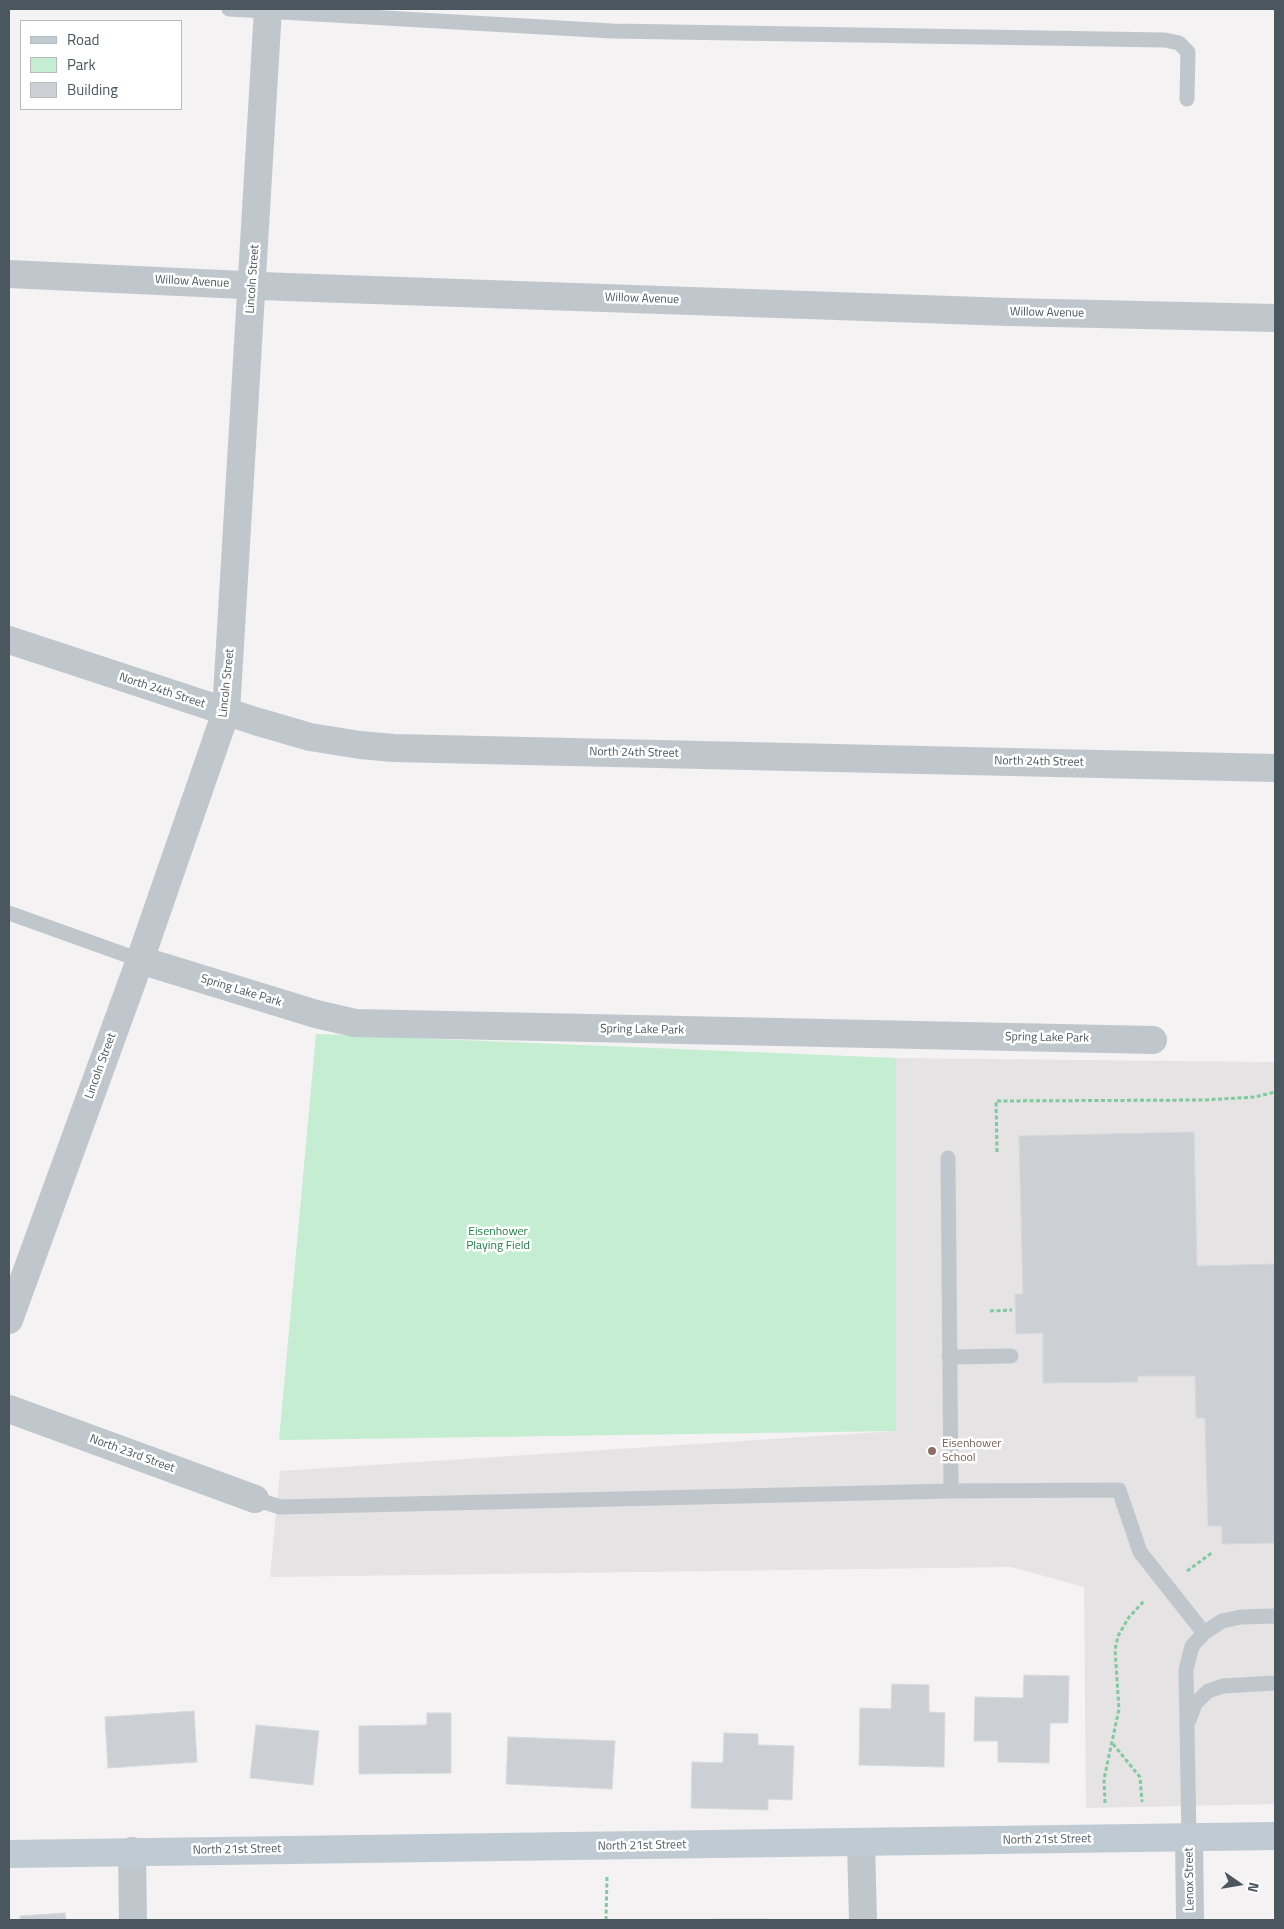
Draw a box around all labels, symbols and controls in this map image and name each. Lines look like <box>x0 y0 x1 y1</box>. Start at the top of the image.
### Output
legend <box>20 20 182 110</box>
text: Road <box>67 28 99 51</box>
text: Park <box>67 53 96 76</box>
text: Building <box>67 78 118 101</box>
street label: Lincoln Street <box>243 244 263 314</box>
street label: Willow Avenue <box>154 273 230 291</box>
street label: Willow Avenue <box>605 291 679 307</box>
street label: Willow Avenue <box>1010 305 1084 321</box>
street label: Lincoln Street <box>216 648 238 718</box>
street label: North 24th Street <box>117 670 207 712</box>
street label: North 24th Street <box>589 745 679 761</box>
street label: North 24th Street <box>994 754 1084 770</box>
street label: Spring Lake Park <box>199 972 283 1010</box>
street label: Spring Lake Park <box>600 1022 684 1038</box>
street label: Spring Lake Park <box>1005 1030 1089 1046</box>
street label: Lincoln Street <box>82 1031 120 1101</box>
park label: Eisenhower Playing Field <box>466 1225 530 1253</box>
street label: North 23rd Street <box>88 1432 176 1476</box>
place label: Eisenhower School <box>942 1437 1001 1465</box>
marker: Eisenhower School <box>926 1445 938 1457</box>
street label: North 21st Street <box>1003 1832 1091 1848</box>
street label: North 21st Street <box>598 1838 686 1854</box>
street label: North 21st Street <box>193 1842 281 1858</box>
street label: Lenox Street <box>1182 1847 1198 1911</box>
north arrow <box>1214 1859 1264 1909</box>
text: N <box>1243 1880 1265 1895</box>

